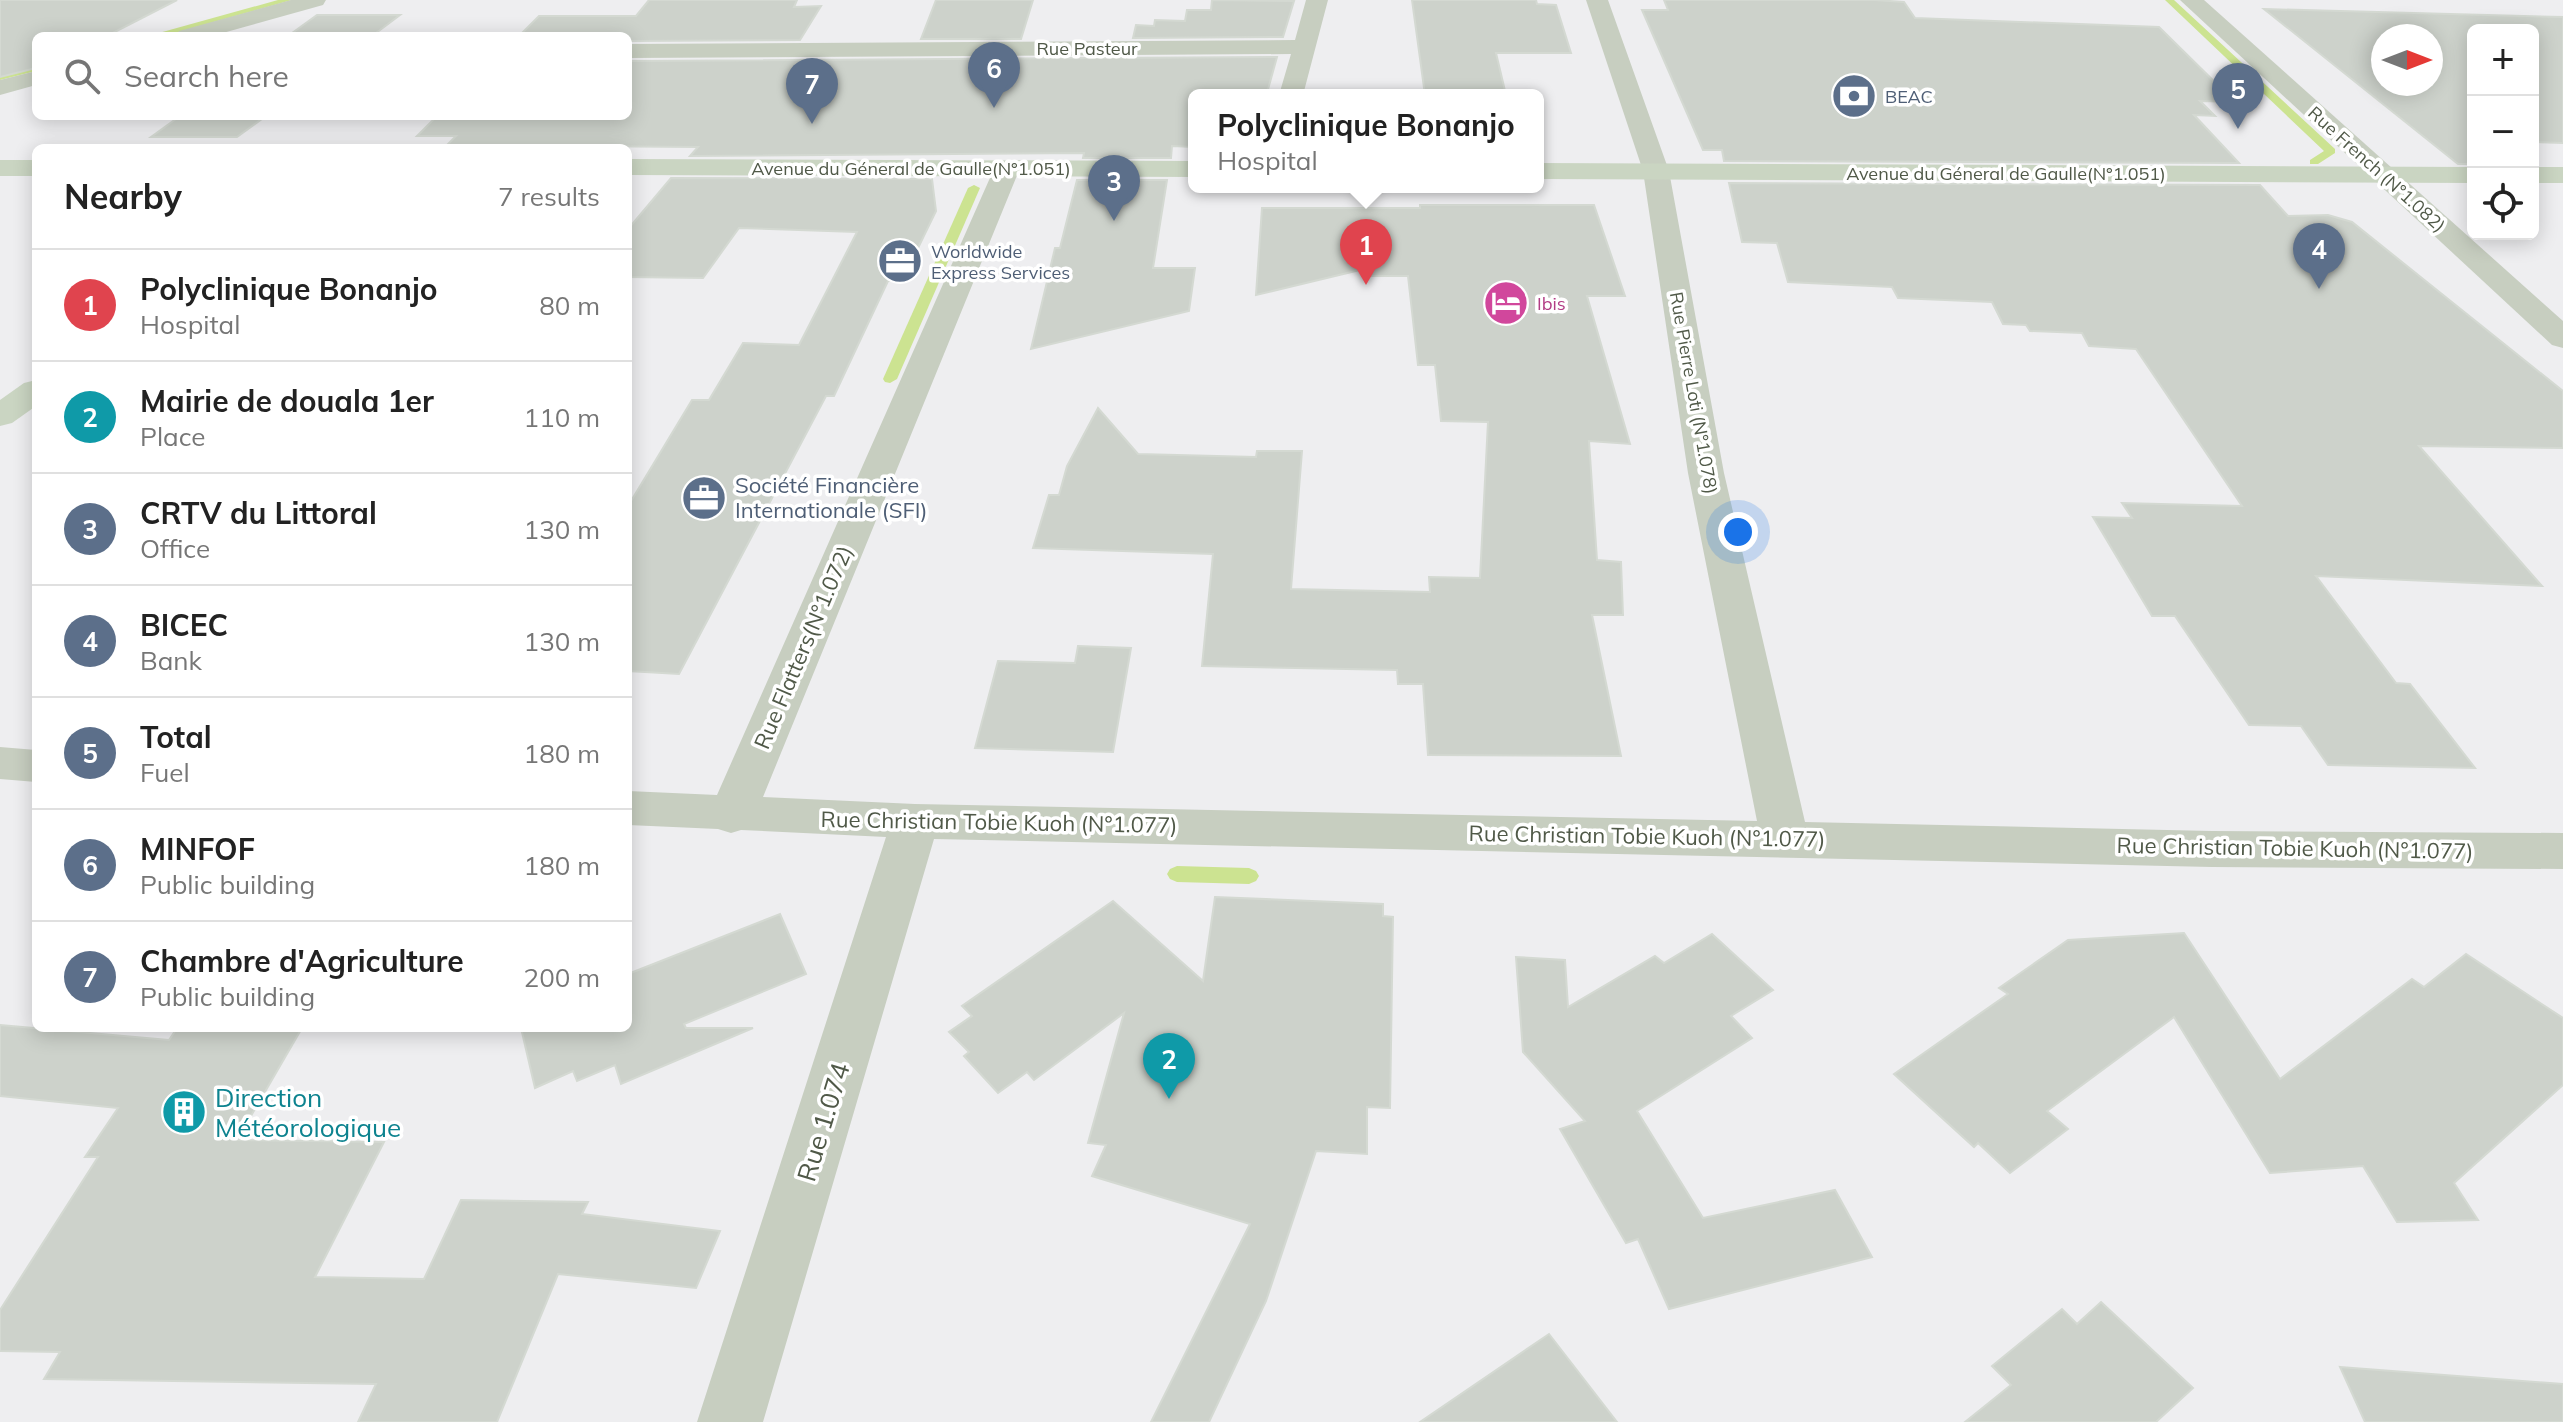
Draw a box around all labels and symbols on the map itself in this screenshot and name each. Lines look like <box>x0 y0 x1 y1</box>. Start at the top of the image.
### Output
north arrow <box>2371 24 2443 96</box>
street label: Rue Pasteur <box>1036 37 1138 60</box>
pin: 6 <box>968 42 1020 108</box>
pin: 7 <box>786 58 838 124</box>
pin: 5 <box>2212 63 2264 129</box>
bank icon: BEAC <box>1830 72 1878 120</box>
place label: BEAC <box>1885 85 1933 108</box>
street label: Rue French (N°1.082) <box>2304 101 2450 237</box>
pin: 3 <box>1088 155 1140 221</box>
street label: Avenue du Géneral de Gaulle(N°1.051) <box>751 157 1071 180</box>
street label: Avenue du Géneral de Gaulle(N°1.051) <box>1846 162 2166 185</box>
pin: 1 <box>1340 219 1392 285</box>
pin: 4 <box>2293 223 2345 289</box>
office icon: Worldwide Express Services <box>876 237 924 285</box>
place label: Worldwide Express Services <box>931 240 1070 284</box>
hotel icon: Ibis <box>1482 279 1530 327</box>
street label: Rue Pierre Loti (N°1.078) <box>1665 290 1723 496</box>
place label: Ibis <box>1537 292 1566 315</box>
place label: Société Financière Internationale (SFI) <box>735 471 928 524</box>
office icon: Société Financière Internationale (SFI) <box>680 474 728 522</box>
your location <box>1718 512 1758 552</box>
street label: Rue Flatters(N°1.072) <box>747 541 859 753</box>
street label: Rue Christian Tobie Kuoh (N°1.077) <box>820 805 1178 839</box>
street label: Rue Christian Tobie Kuoh (N°1.077) <box>1468 819 1826 853</box>
street label: Rue Christian Tobie Kuoh (N°1.077) <box>2116 831 2474 865</box>
pin: 2 <box>1143 1033 1195 1099</box>
street label: Rue 1.074 <box>789 1059 857 1185</box>
place label: Direction Météorologique <box>215 1081 401 1144</box>
building icon: Direction Météorologique <box>160 1088 208 1136</box>

